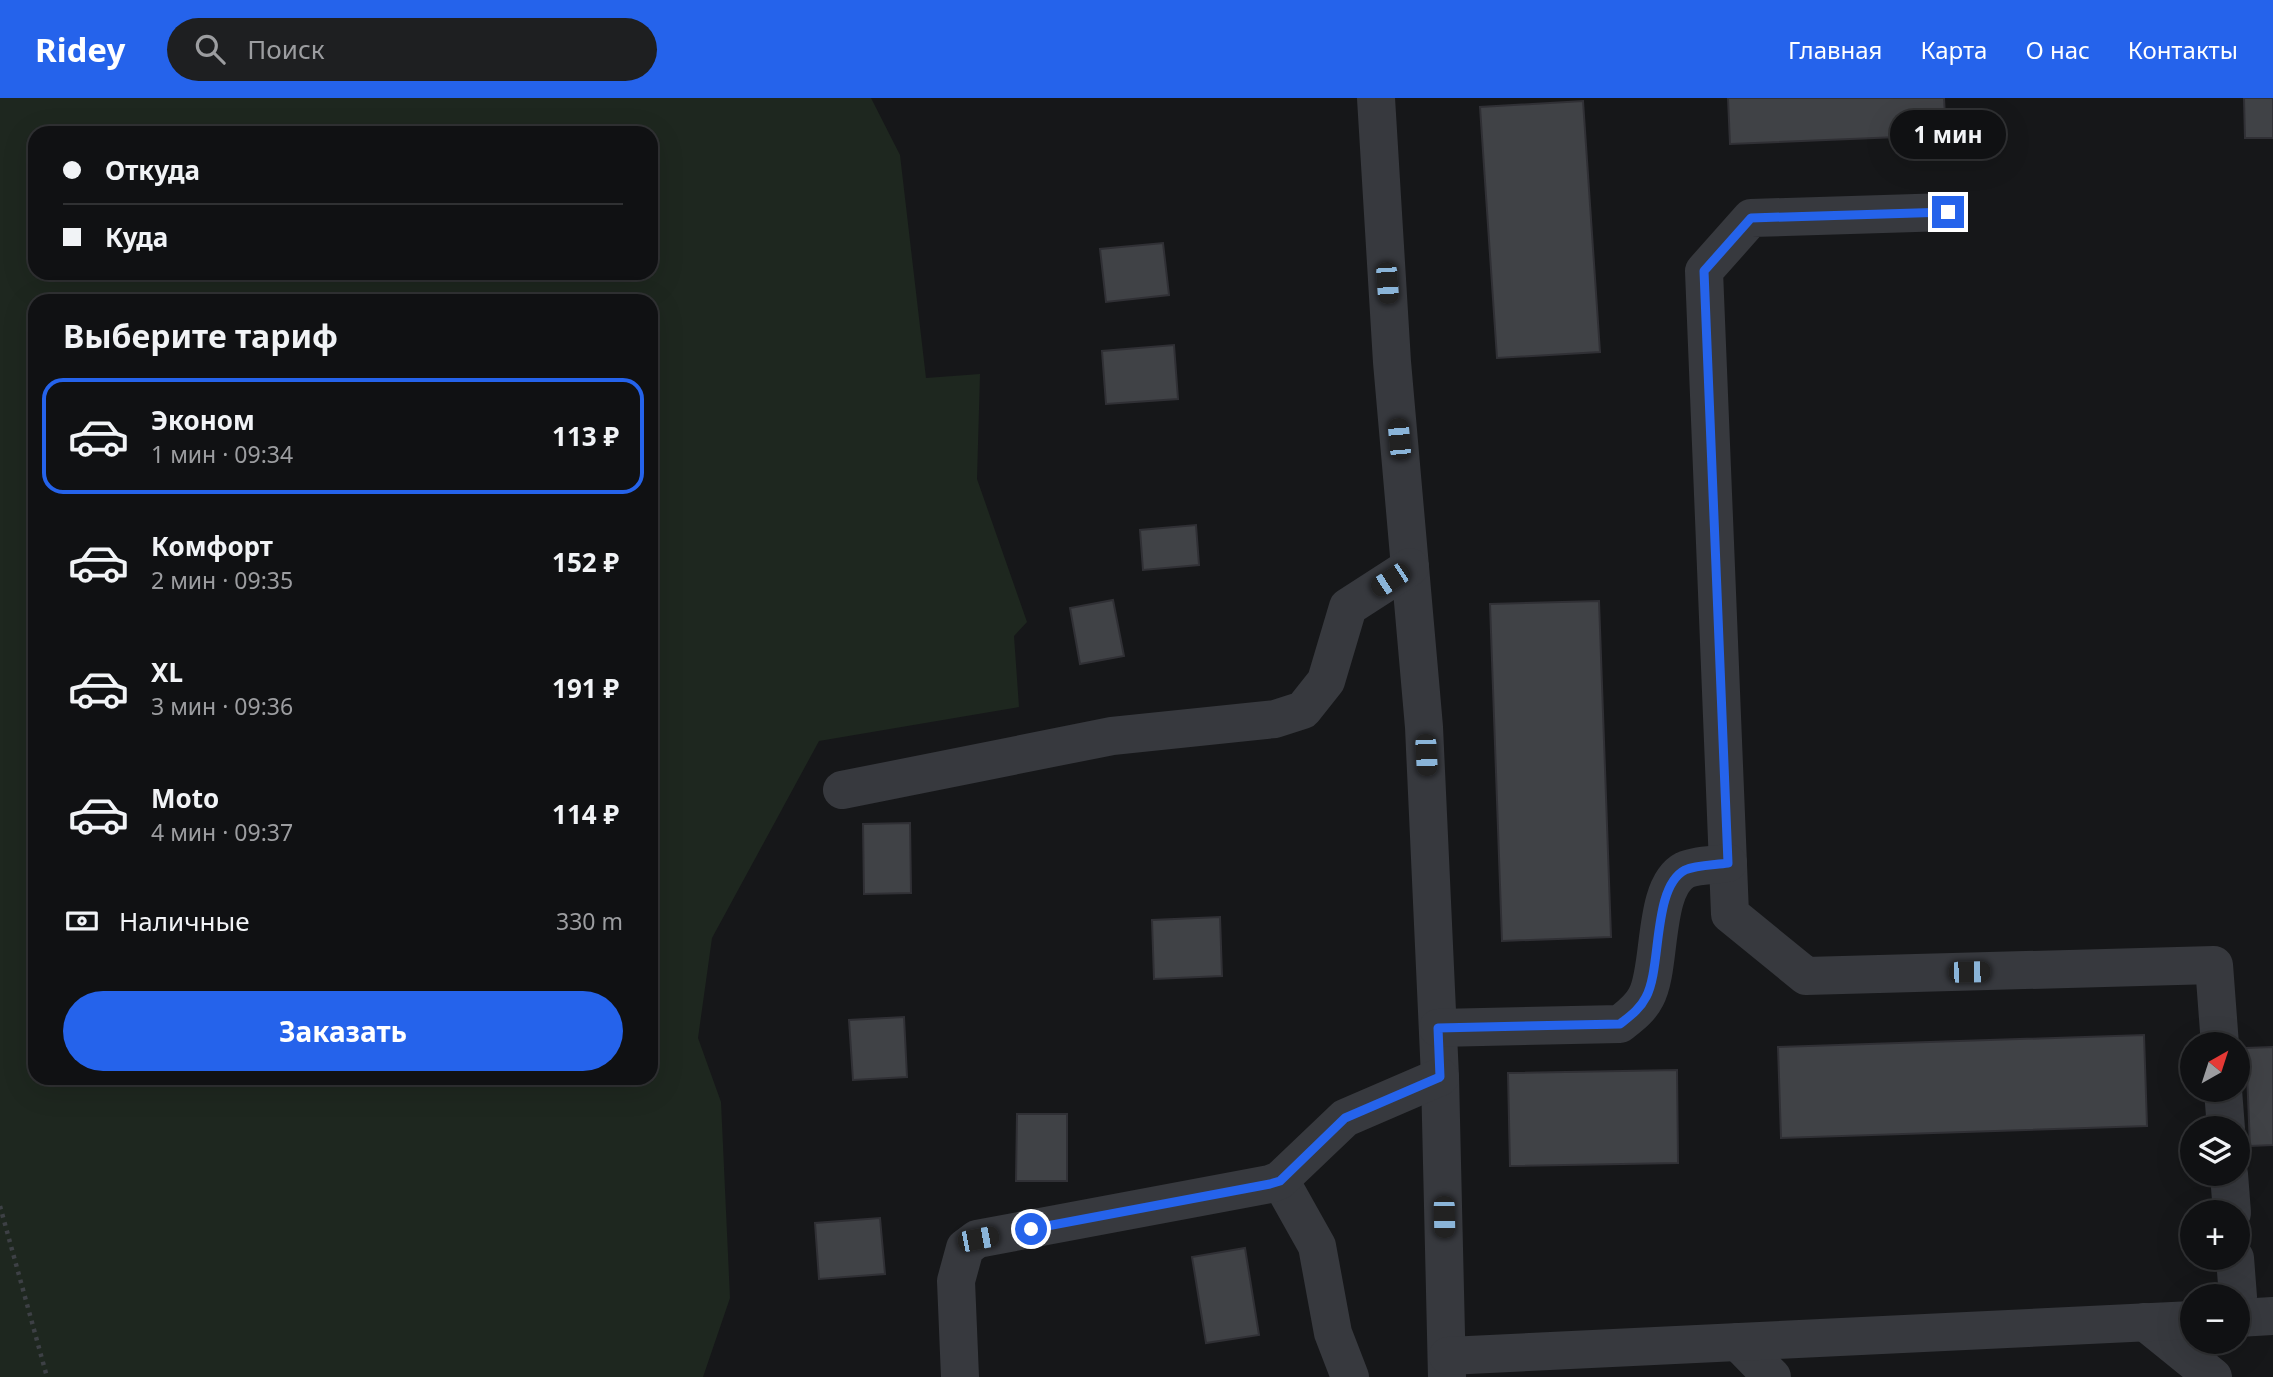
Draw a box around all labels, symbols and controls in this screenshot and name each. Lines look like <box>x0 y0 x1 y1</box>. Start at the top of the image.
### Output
search box <box>167 18 657 81</box>
text: Ridey <box>35 27 125 72</box>
icon: search <box>191 30 229 68</box>
text: Поиск <box>247 31 325 67</box>
text: Главная <box>1788 33 1882 66</box>
text: Карта <box>1920 33 1987 66</box>
text: О нас <box>2025 33 2090 66</box>
text: Контакты <box>2128 33 2238 66</box>
callout: 1 мин <box>1890 110 2006 159</box>
text: 1 мин <box>1914 118 1982 150</box>
text: Откуда <box>105 152 200 188</box>
route end <box>1932 196 1964 228</box>
text: Куда <box>105 219 168 255</box>
car <box>1376 261 1399 305</box>
text: Выберите тариф <box>63 314 338 357</box>
text: Эконом <box>151 402 255 438</box>
icon: car <box>67 405 130 468</box>
car <box>1387 417 1412 461</box>
text: 113 ₽ <box>552 418 619 454</box>
text: 1 мин · 09:34 <box>151 438 293 470</box>
text: Комфорт <box>151 528 273 564</box>
icon: car <box>67 531 130 594</box>
text: 152 ₽ <box>552 544 619 580</box>
car <box>1367 560 1414 600</box>
text: 2 мин · 09:35 <box>151 564 293 596</box>
text: XL <box>151 654 183 690</box>
icon: car <box>67 657 130 720</box>
text: 191 ₽ <box>552 670 619 706</box>
text: 3 мин · 09:36 <box>151 690 293 722</box>
car <box>1415 733 1438 777</box>
text: Moto <box>151 780 219 816</box>
icon: car <box>67 783 130 846</box>
text: 114 ₽ <box>552 796 619 832</box>
text: 4 мин · 09:37 <box>151 816 293 848</box>
icon: cash <box>63 902 101 940</box>
text: Наличные <box>119 903 250 939</box>
text: 330 m <box>556 905 623 937</box>
car <box>1948 961 1991 983</box>
button: Заказать <box>63 991 623 1071</box>
north arrow <box>2180 1032 2250 1102</box>
map controls <box>2180 1032 2250 1354</box>
button: layers <box>2180 1116 2250 1186</box>
car <box>1434 1196 1455 1238</box>
button: + <box>2180 1200 2250 1270</box>
route start <box>1015 1213 1047 1245</box>
car <box>956 1225 1001 1253</box>
button: − <box>2180 1284 2250 1354</box>

